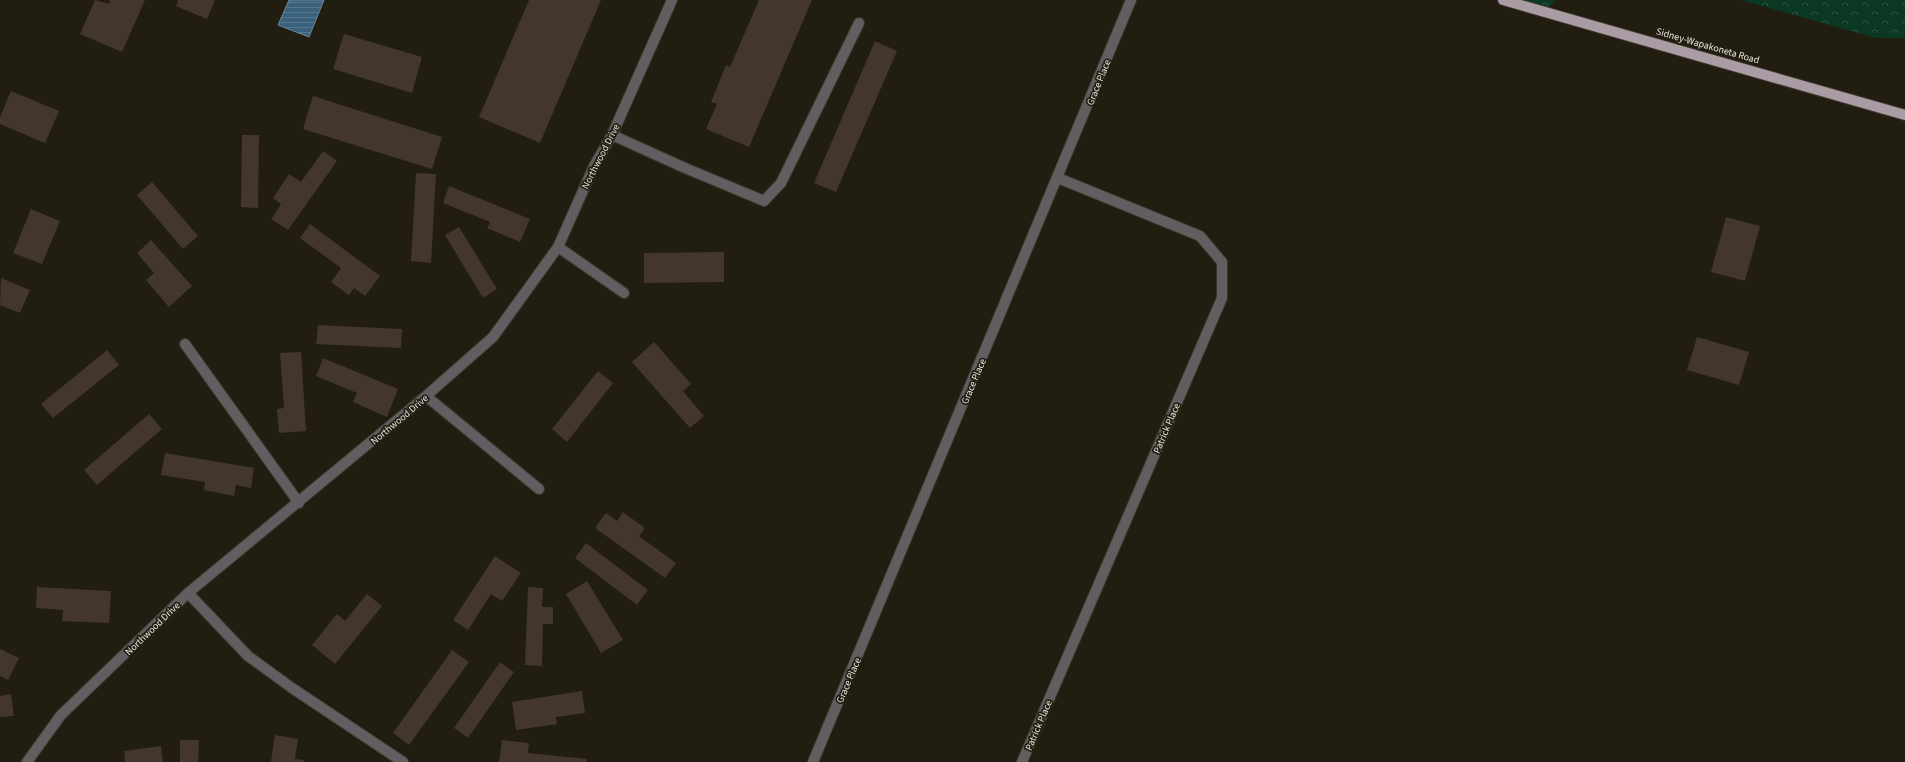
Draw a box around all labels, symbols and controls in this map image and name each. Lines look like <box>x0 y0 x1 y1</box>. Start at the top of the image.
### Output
street label: Sidney-Wapakoneta Road <box>1654 25 1761 67</box>
street label: Grace Place <box>1083 57 1114 107</box>
street label: Northwood Drive <box>578 121 623 191</box>
street label: Grace Place <box>958 356 990 406</box>
street label: Northwood Drive <box>368 391 432 448</box>
street label: Patrick Place <box>1150 401 1184 456</box>
street label: Northwood Drive <box>122 599 183 659</box>
street label: Grace Place <box>833 655 865 705</box>
street label: Patrick Place <box>1022 698 1056 753</box>

